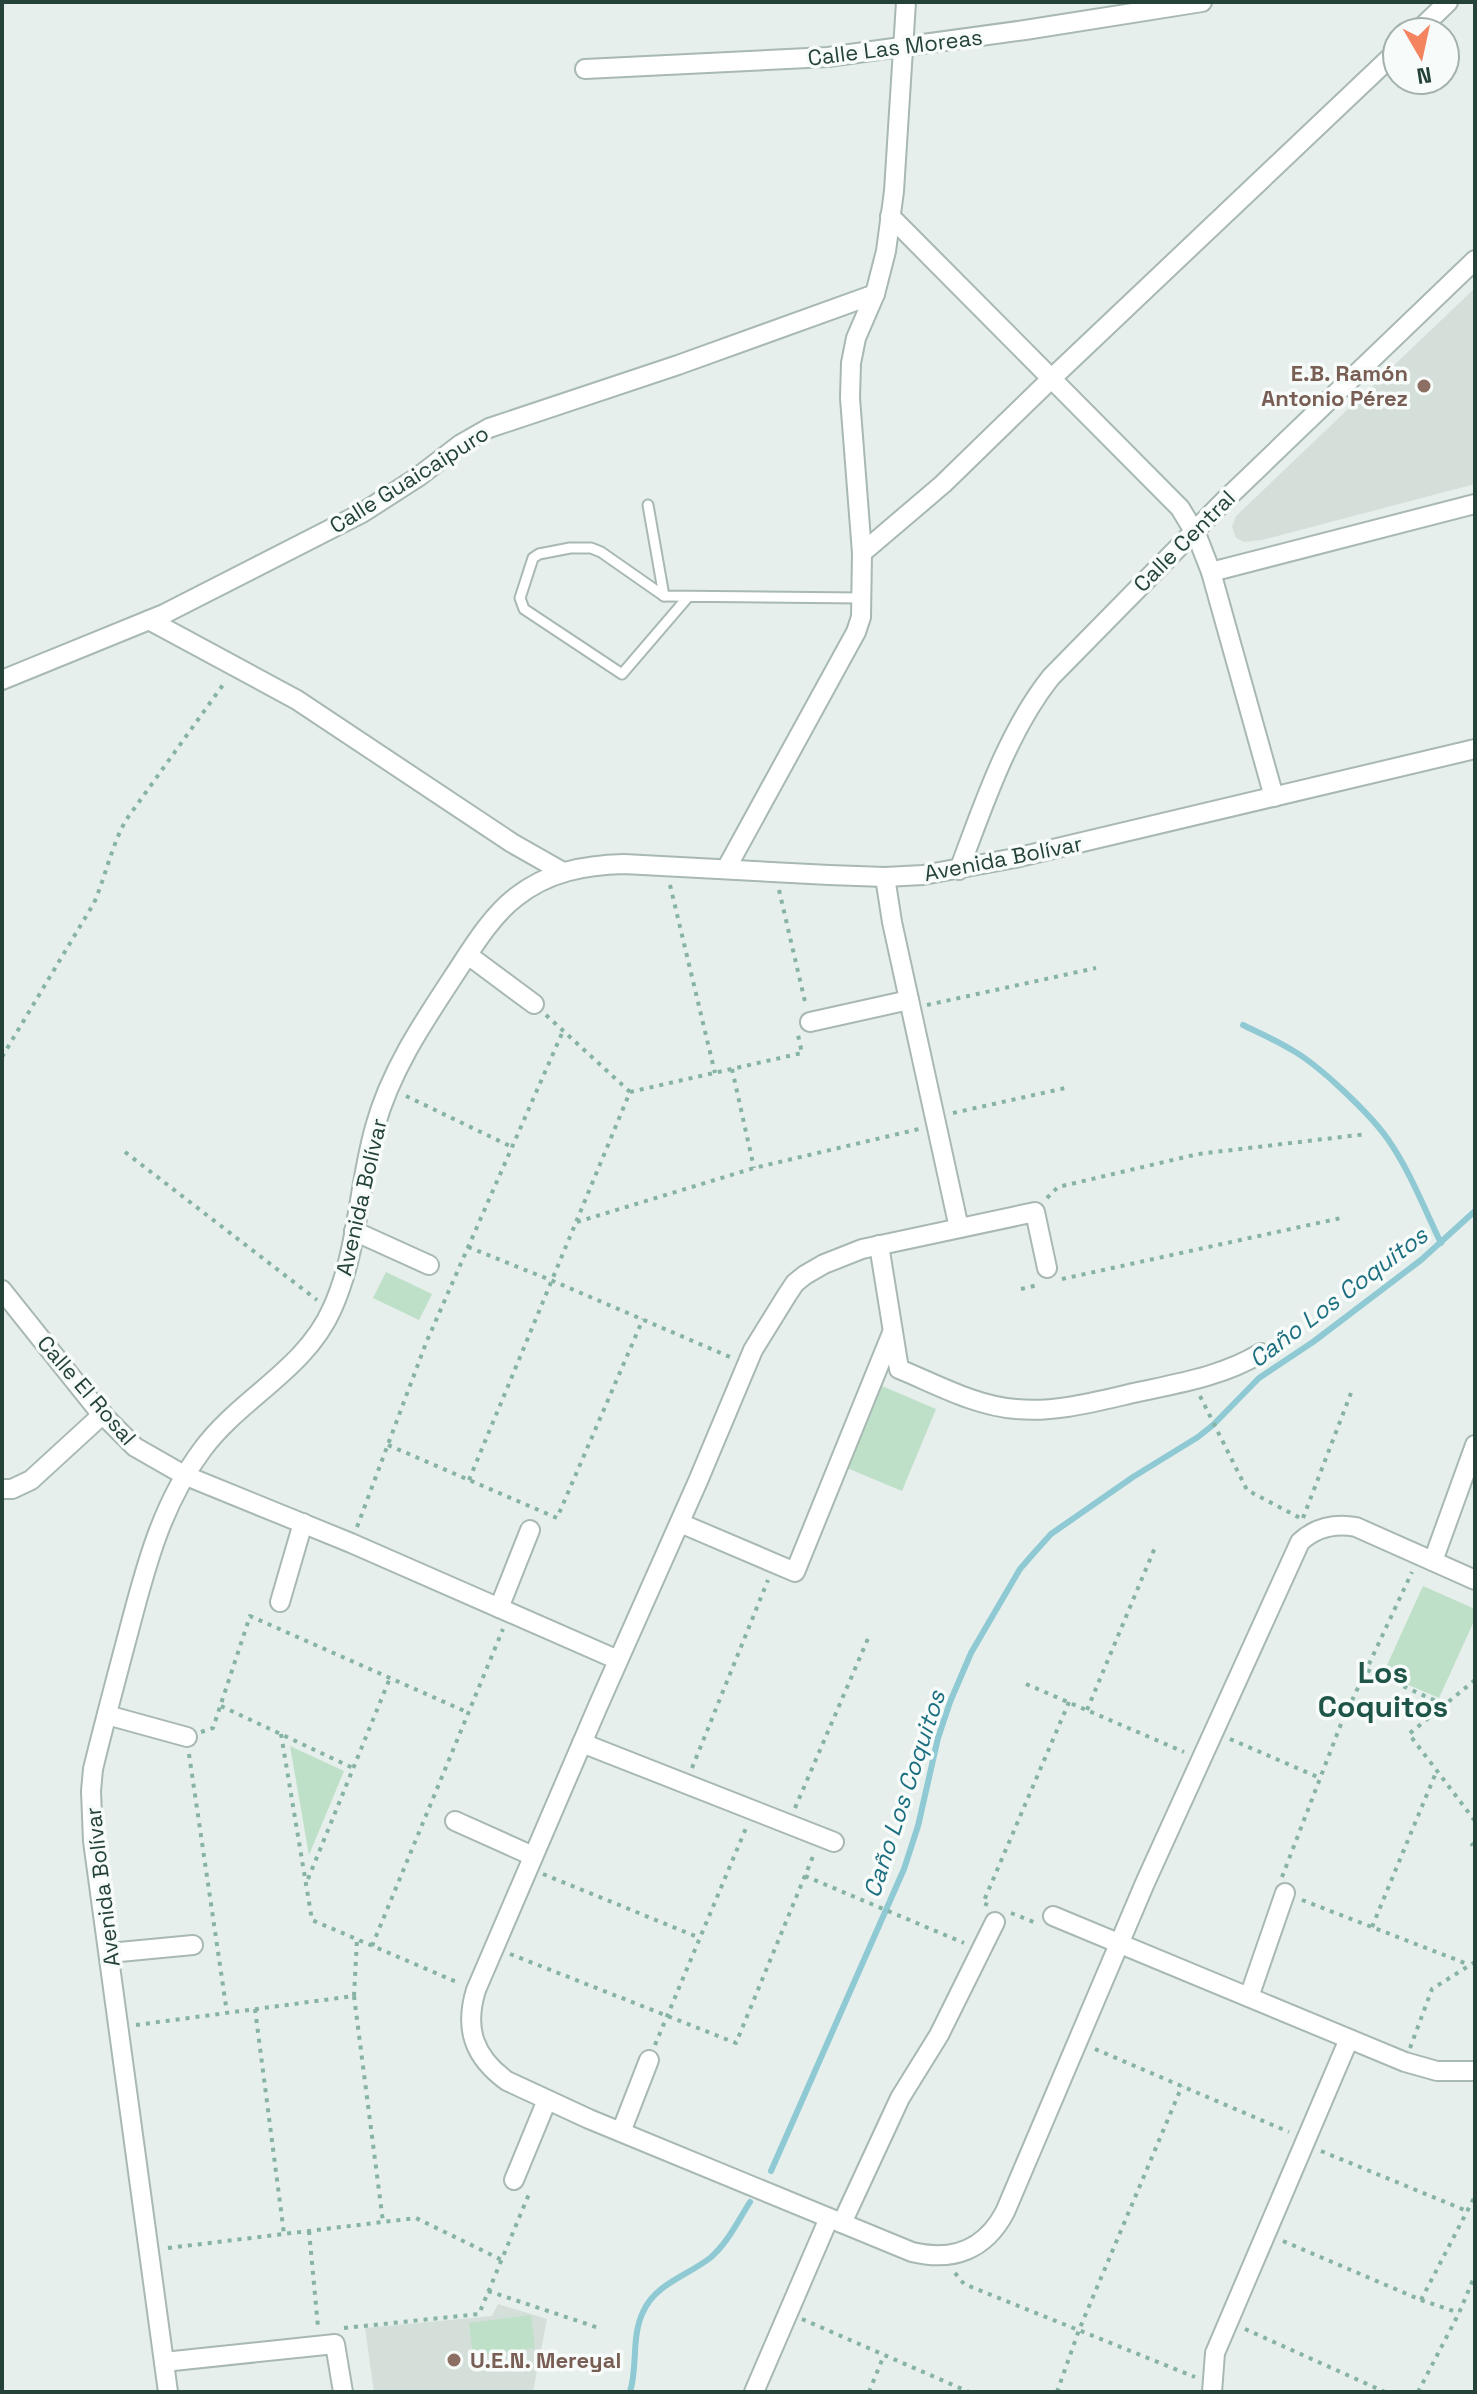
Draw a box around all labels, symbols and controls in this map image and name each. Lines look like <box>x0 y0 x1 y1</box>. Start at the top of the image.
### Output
north arrow <box>1381 16 1461 96</box>
street label: Calle Las Moreas <box>806 22 984 72</box>
text: N <box>1415 61 1434 91</box>
place label: E.B. Ramón Antonio Pérez <box>1261 359 1408 412</box>
marker: E.B. Ramón Antonio Pérez <box>1415 377 1433 395</box>
street label: Calle Guaicaipuro <box>324 419 494 539</box>
street label: Calle Central <box>1127 484 1241 598</box>
street label: Avenida Bolívar <box>921 829 1085 887</box>
street label: Avenida Bolívar <box>329 1116 393 1278</box>
water label: Caño Los Coquitos <box>1242 1219 1435 1374</box>
street label: Calle El Rosal <box>32 1329 142 1451</box>
district label: Los Coquitos <box>1318 1653 1448 1726</box>
water label: Caño Los Coquitos <box>856 1685 953 1901</box>
street label: Avenida Bolívar <box>78 1806 126 1968</box>
place label: U.E.N. Mereyal <box>470 2346 621 2374</box>
marker: U.E.N. Mereyal <box>445 2351 463 2369</box>

